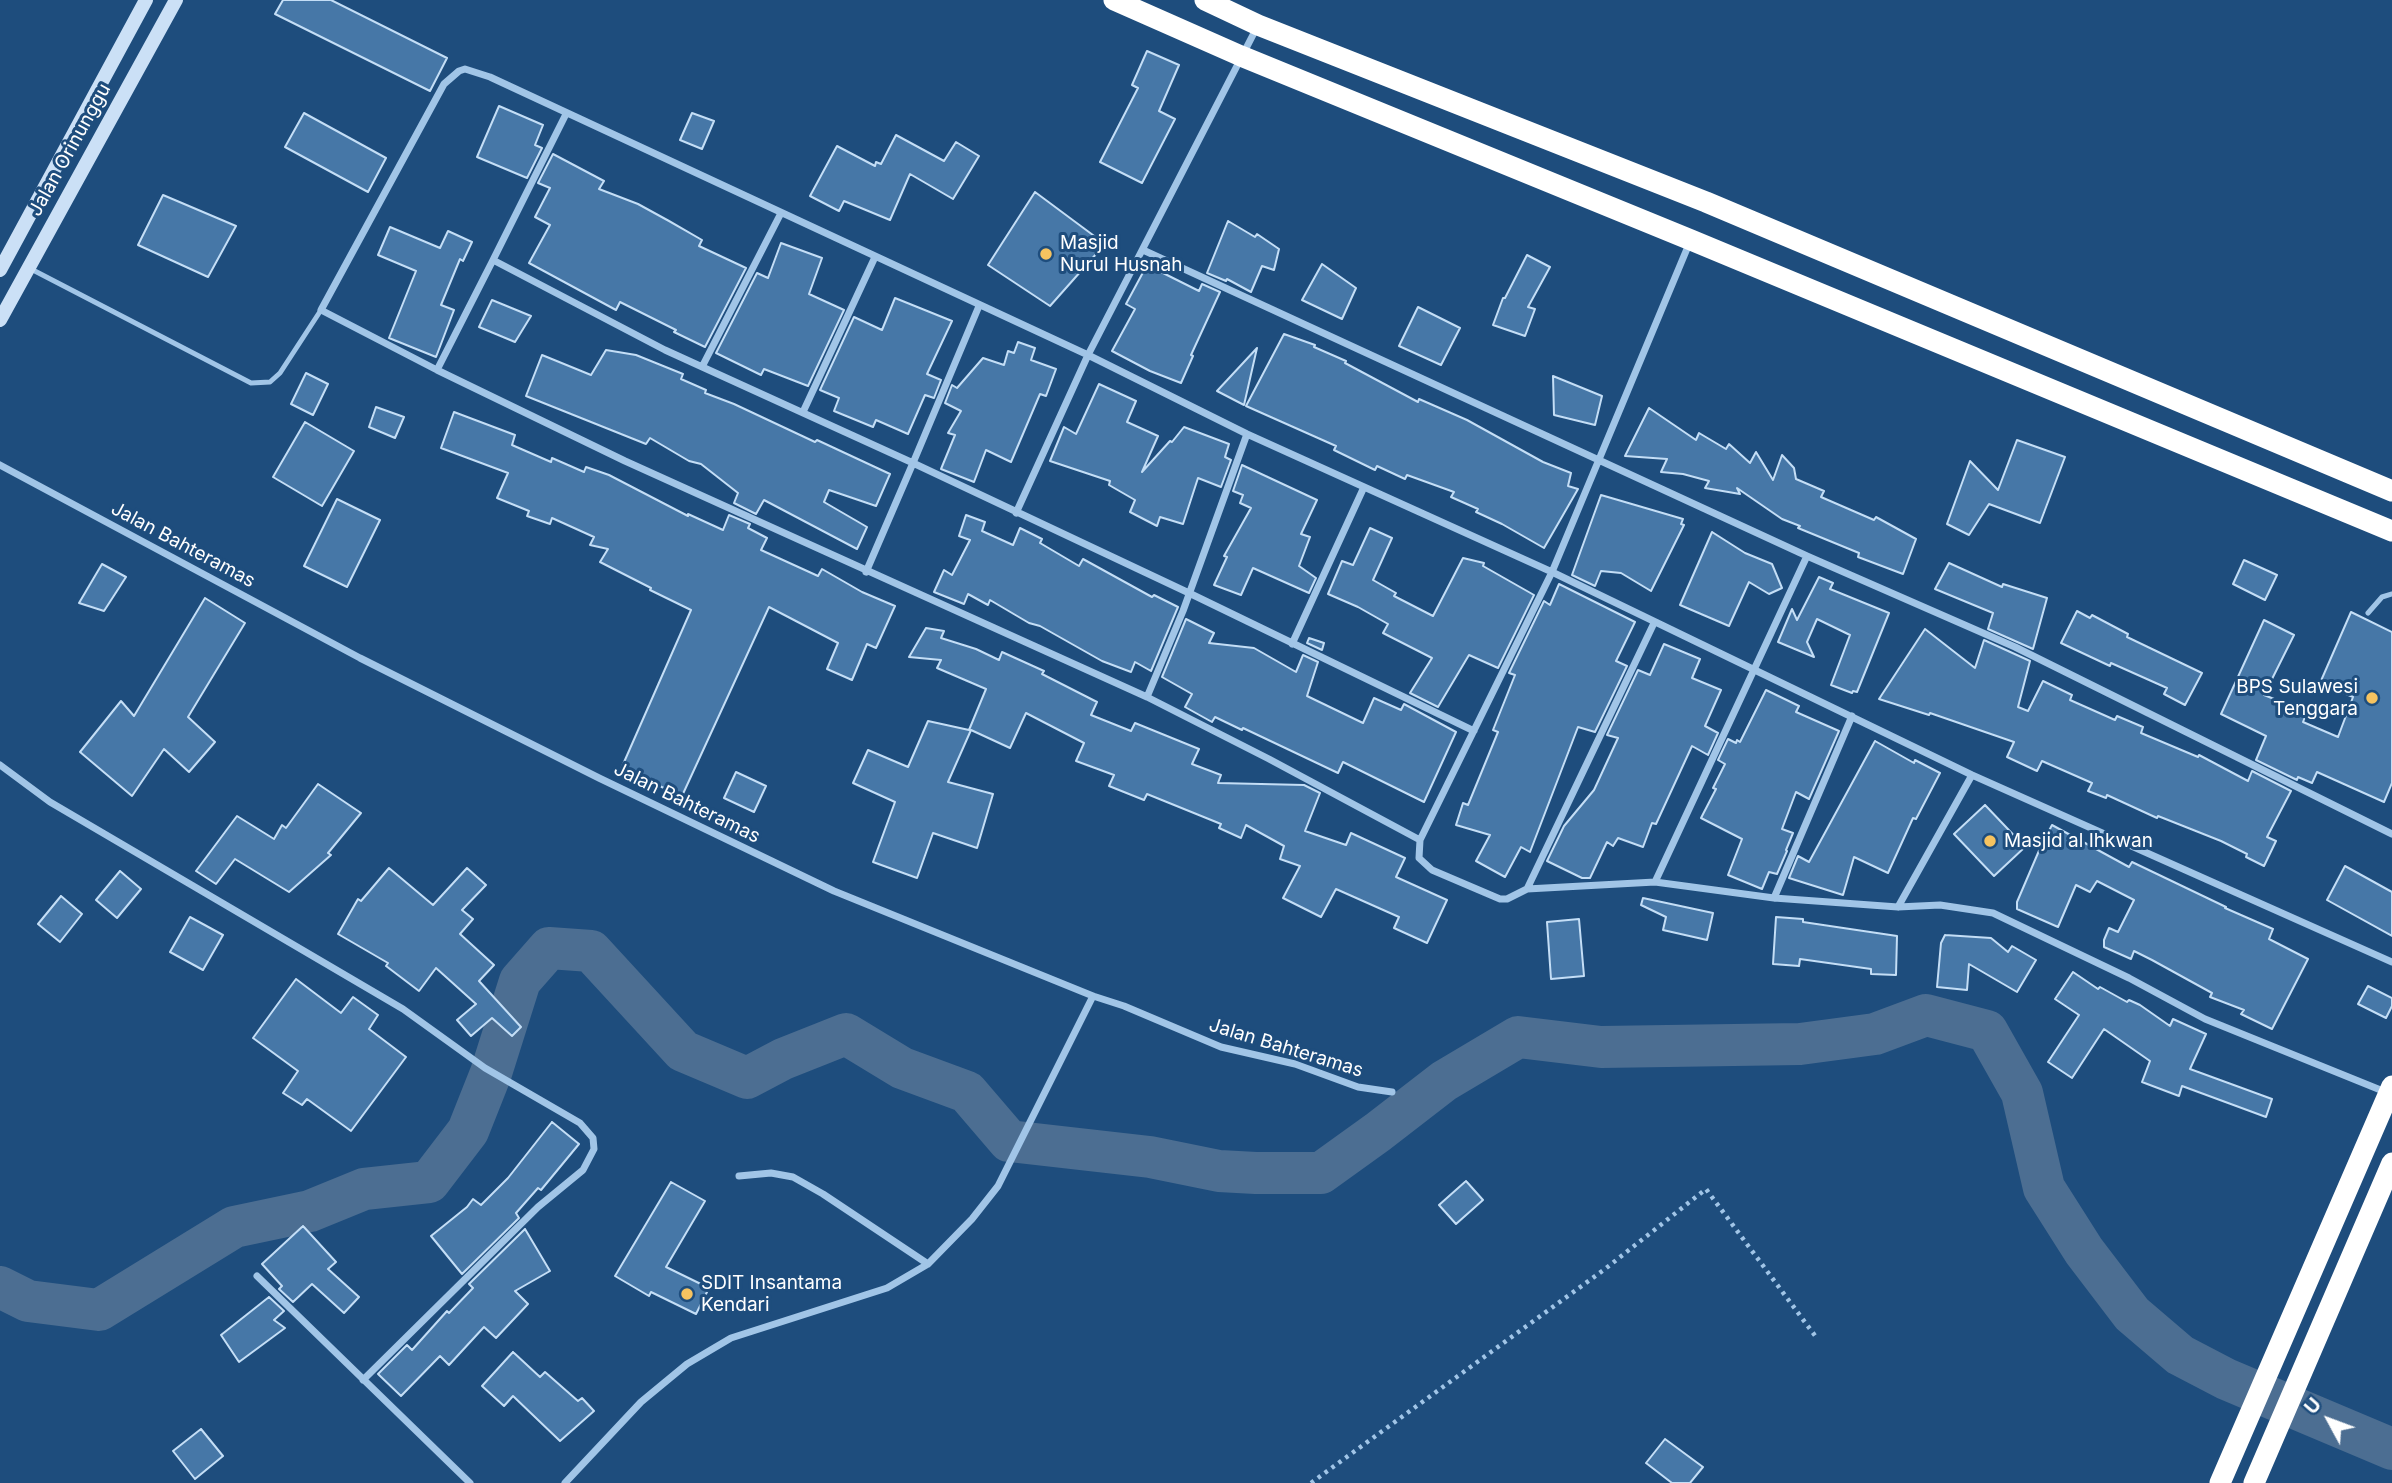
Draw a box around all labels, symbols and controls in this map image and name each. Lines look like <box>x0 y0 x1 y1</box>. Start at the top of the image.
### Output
street label: Jalan Orinunggu <box>24 80 116 220</box>
place label: Masjid Nurul Husnah <box>1060 232 1182 276</box>
marker: Masjid Nurul Husnah <box>1038 246 1054 262</box>
street label: Jalan Bahteramas <box>107 497 259 593</box>
place label: BPS Sulawesi Tenggara <box>2236 676 2358 720</box>
marker: BPS Sulawesi Tenggara <box>2364 690 2380 706</box>
street label: Jalan Bahteramas <box>610 758 764 848</box>
place label: Masjid al Ihkwan <box>2004 830 2153 852</box>
marker: Masjid al Ihkwan <box>1982 833 1998 849</box>
street label: Jalan Bahteramas <box>1206 1014 1366 1082</box>
place label: SDIT Insantama Kendari <box>701 1272 842 1316</box>
marker: SDIT Insantama Kendari <box>679 1286 695 1302</box>
north arrow <box>2294 1385 2364 1455</box>
text: U <box>2300 1393 2326 1419</box>

